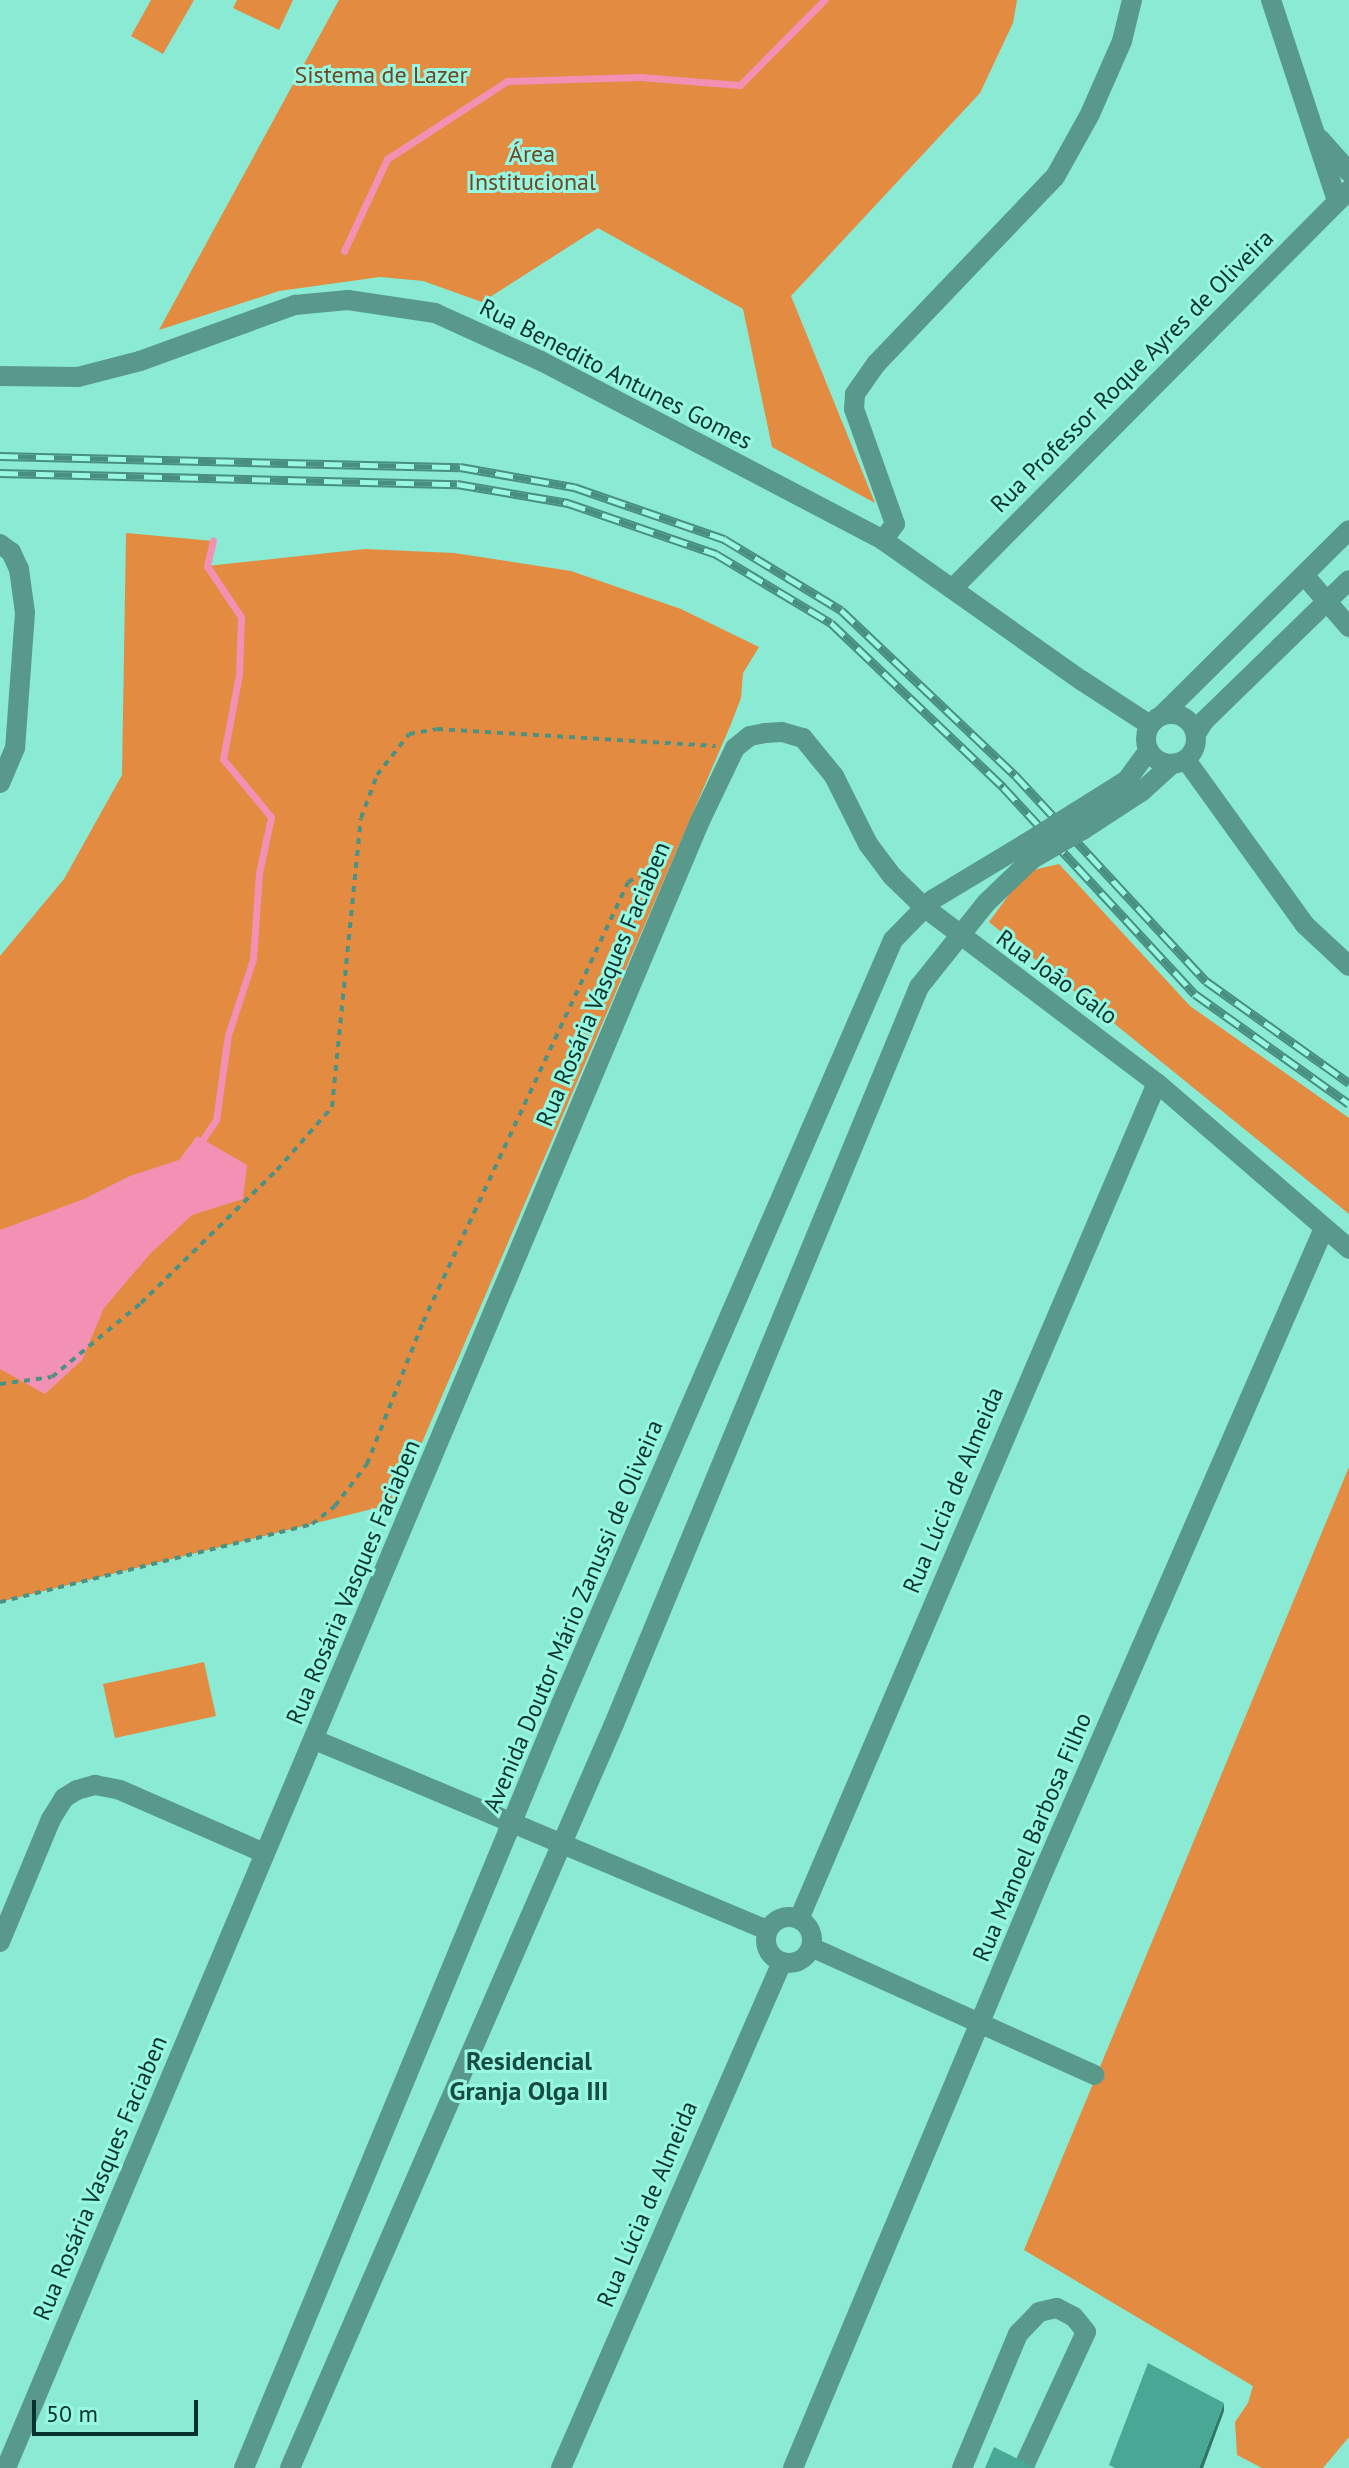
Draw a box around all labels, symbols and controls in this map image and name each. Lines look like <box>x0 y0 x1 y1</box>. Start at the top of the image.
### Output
park label: Sistema de Lazer <box>294 61 468 89</box>
park label: Área Institucional <box>468 140 596 196</box>
street label: Rua Professor Roque Ayres de Oliveira <box>984 223 1280 519</box>
street label: Rua Benedito Antunes Gomes <box>475 292 757 456</box>
street label: Rua Rosária Vasques Faciaben <box>530 837 676 1131</box>
street label: Rua João Galo <box>991 923 1123 1031</box>
street label: Rua Lúcia de Almeida <box>896 1382 1010 1598</box>
street label: Avenida Doutor Mário Zanussi de Oliveira <box>477 1415 669 1817</box>
street label: Rua Rosária Vasques Faciaben <box>280 1435 426 1729</box>
street label: Rua Manoel Barbosa Filho <box>966 1708 1098 1966</box>
street label: Rua Rosária Vasques Faciaben <box>27 2031 173 2325</box>
district label: Residencial Granja Olga III <box>449 2045 609 2106</box>
street label: Rua Lúcia de Almeida <box>590 2096 704 2312</box>
scale bar <box>36 2384 202 2434</box>
text: 50 m <box>46 2398 98 2429</box>

